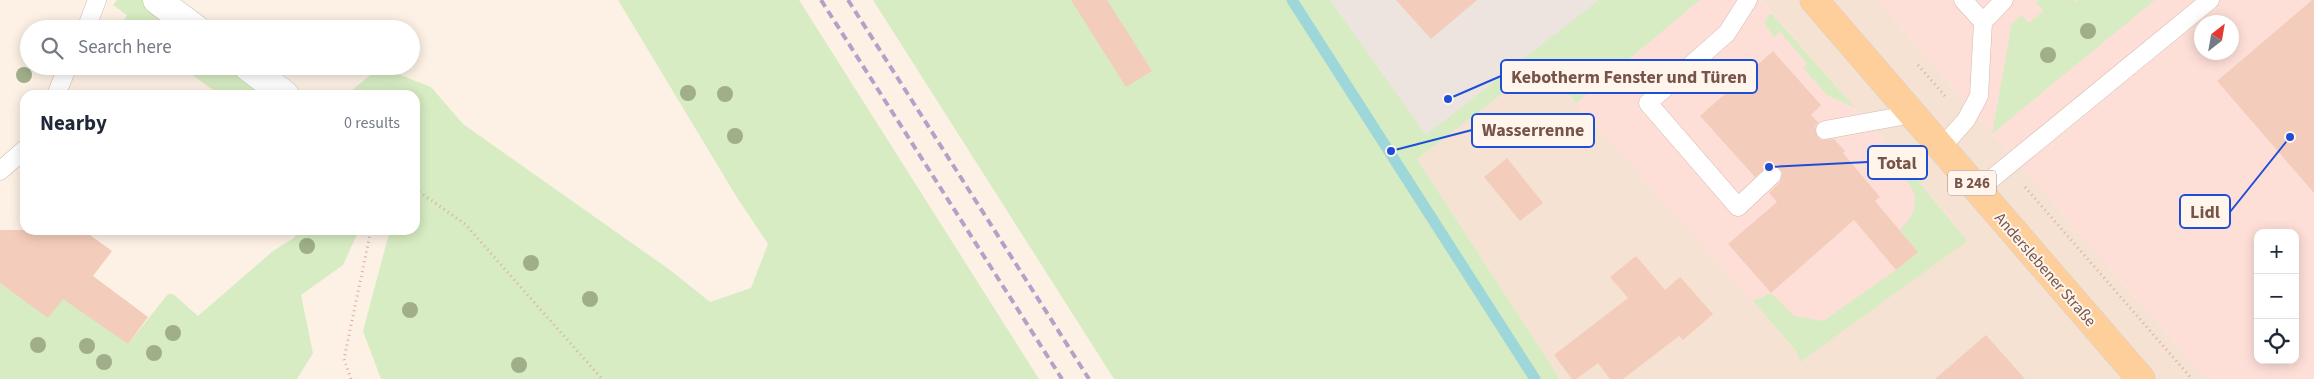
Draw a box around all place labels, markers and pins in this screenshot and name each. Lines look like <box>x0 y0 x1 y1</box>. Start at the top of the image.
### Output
callout: Kebotherm Fenster und Türen <box>1501 60 1757 93</box>
callout: Wasserrenne <box>1472 114 1594 147</box>
callout: Total <box>1868 146 1927 179</box>
callout: Lidl <box>2180 195 2230 228</box>

